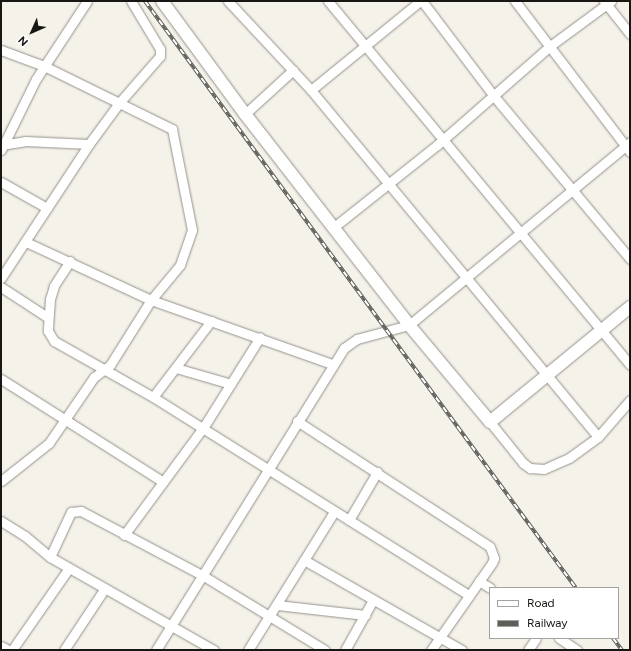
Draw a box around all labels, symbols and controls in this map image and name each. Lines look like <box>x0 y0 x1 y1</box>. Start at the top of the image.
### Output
north arrow <box>12 12 52 52</box>
text: N <box>16 33 31 48</box>
legend <box>489 587 619 639</box>
text: Road <box>527 596 555 610</box>
text: Railway <box>527 616 568 630</box>

